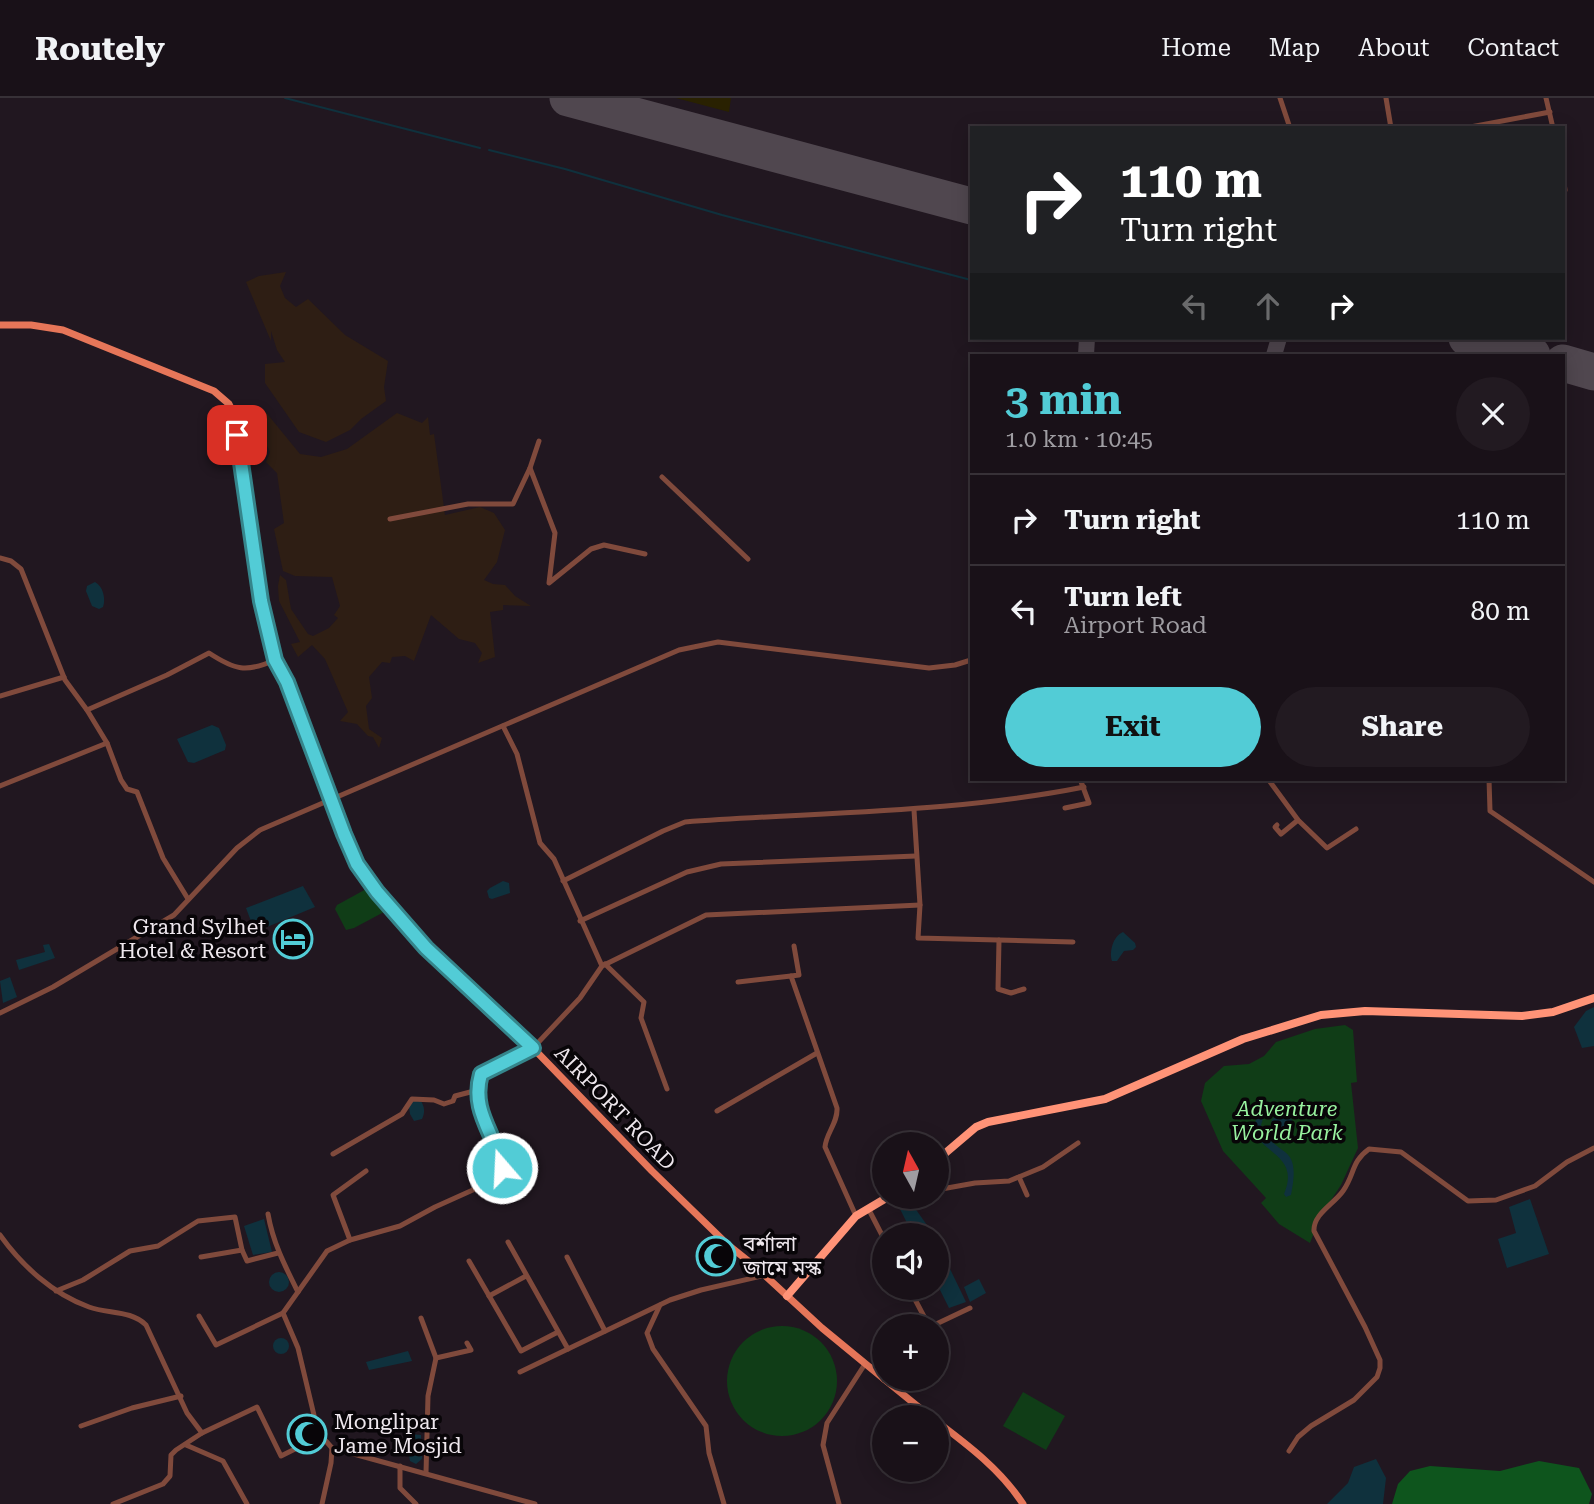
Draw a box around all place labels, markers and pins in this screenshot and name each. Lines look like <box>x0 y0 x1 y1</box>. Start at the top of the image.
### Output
pin <box>207 405 267 465</box>
place label: Grand Sylhet Hotel & Resort <box>119 915 266 963</box>
hotel icon: Grand Sylhet Hotel & Resort <box>272 918 314 960</box>
place label: বর্শালা জামে মস্ক <box>742 1231 822 1280</box>
mosque icon: বর্শালা জামে মস্ক <box>695 1235 737 1277</box>
place label: Monglipar Jame Mosjid <box>334 1410 462 1458</box>
mosque icon: Monglipar Jame Mosjid <box>286 1413 328 1455</box>

